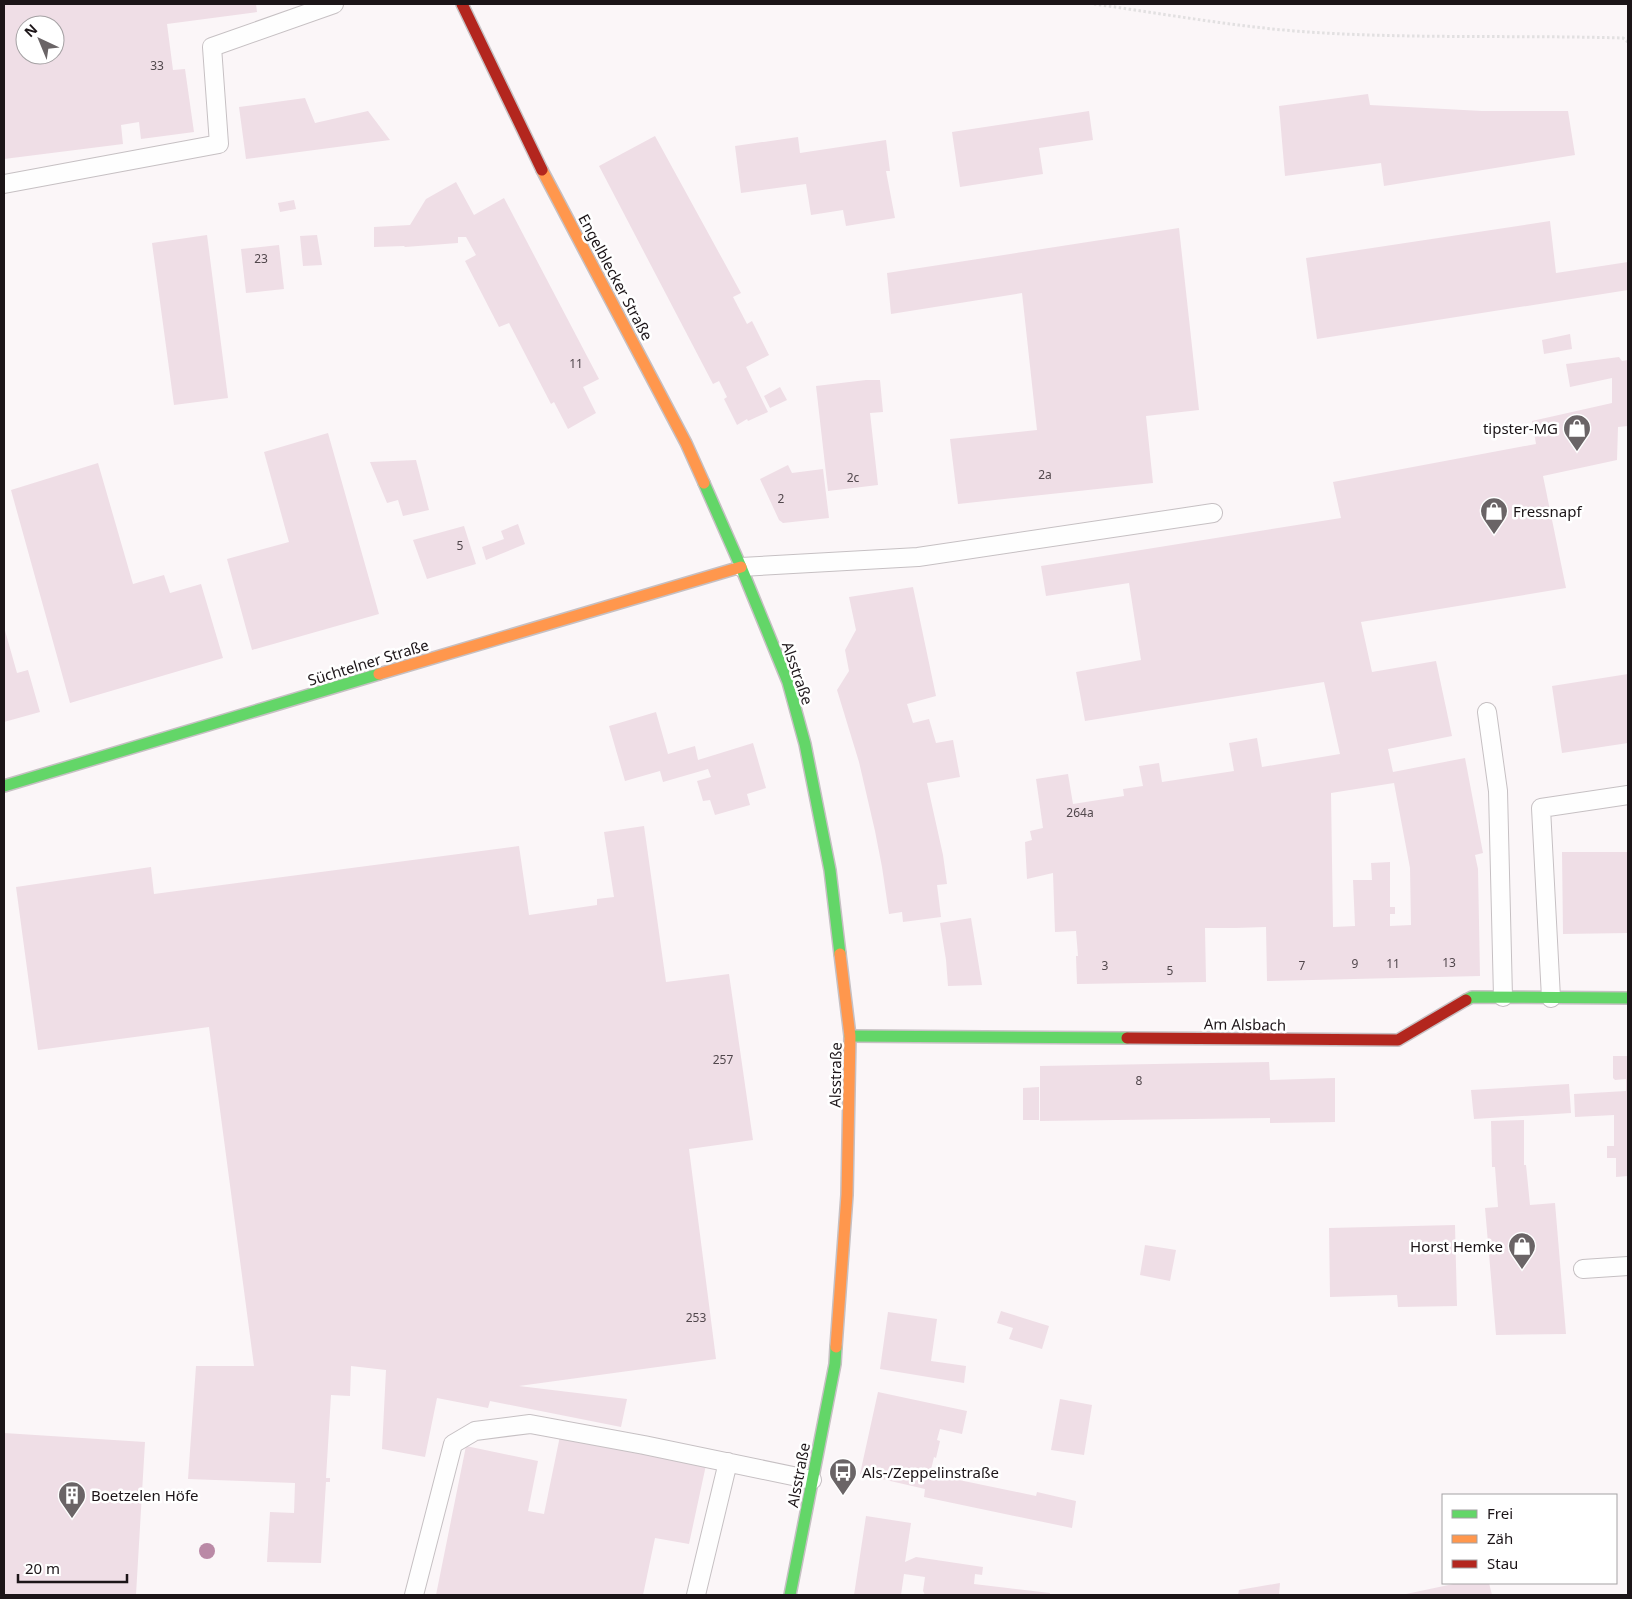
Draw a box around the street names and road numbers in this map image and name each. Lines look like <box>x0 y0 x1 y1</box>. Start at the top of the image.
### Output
street label: Engelblecker Straße <box>574 210 658 344</box>
street label: Süchtelner Straße <box>305 634 431 690</box>
street label: Alsstraße <box>778 639 818 707</box>
street label: Am Alsbach <box>1204 1013 1286 1035</box>
street label: Alsstraße <box>824 1042 846 1108</box>
street label: Alsstraße <box>782 1441 814 1509</box>

